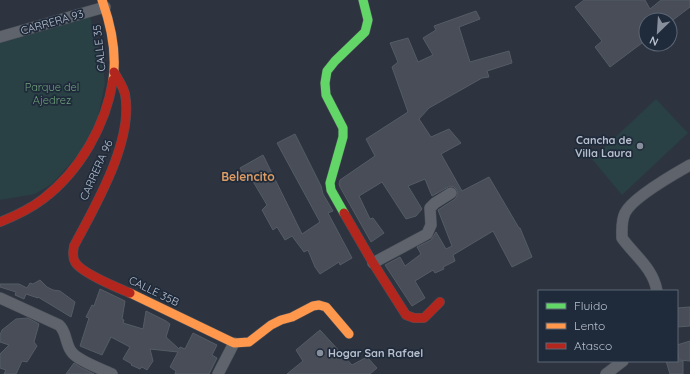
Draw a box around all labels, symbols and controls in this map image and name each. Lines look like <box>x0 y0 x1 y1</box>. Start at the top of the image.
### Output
street label: CARRERA 93 <box>19 6 85 38</box>
north arrow <box>638 12 678 52</box>
street label: CALLE 35 <box>90 24 108 72</box>
text: N <box>647 33 660 49</box>
park label: Parque del Ajedrez <box>25 80 79 107</box>
place label: Cancha de Villa Laura <box>575 133 633 160</box>
street label: CARRERA 96 <box>76 137 116 202</box>
marker: Cancha de Villa Laura <box>635 141 645 151</box>
district label: Belencito <box>221 169 275 184</box>
street label: CALLE 35B <box>127 273 181 309</box>
legend <box>538 290 678 362</box>
text: Fluido <box>574 298 607 313</box>
text: Lento <box>574 318 605 333</box>
text: Atasco <box>574 338 612 353</box>
place label: Hogar San Rafael <box>328 346 423 360</box>
marker: Hogar San Rafael <box>315 348 325 358</box>

